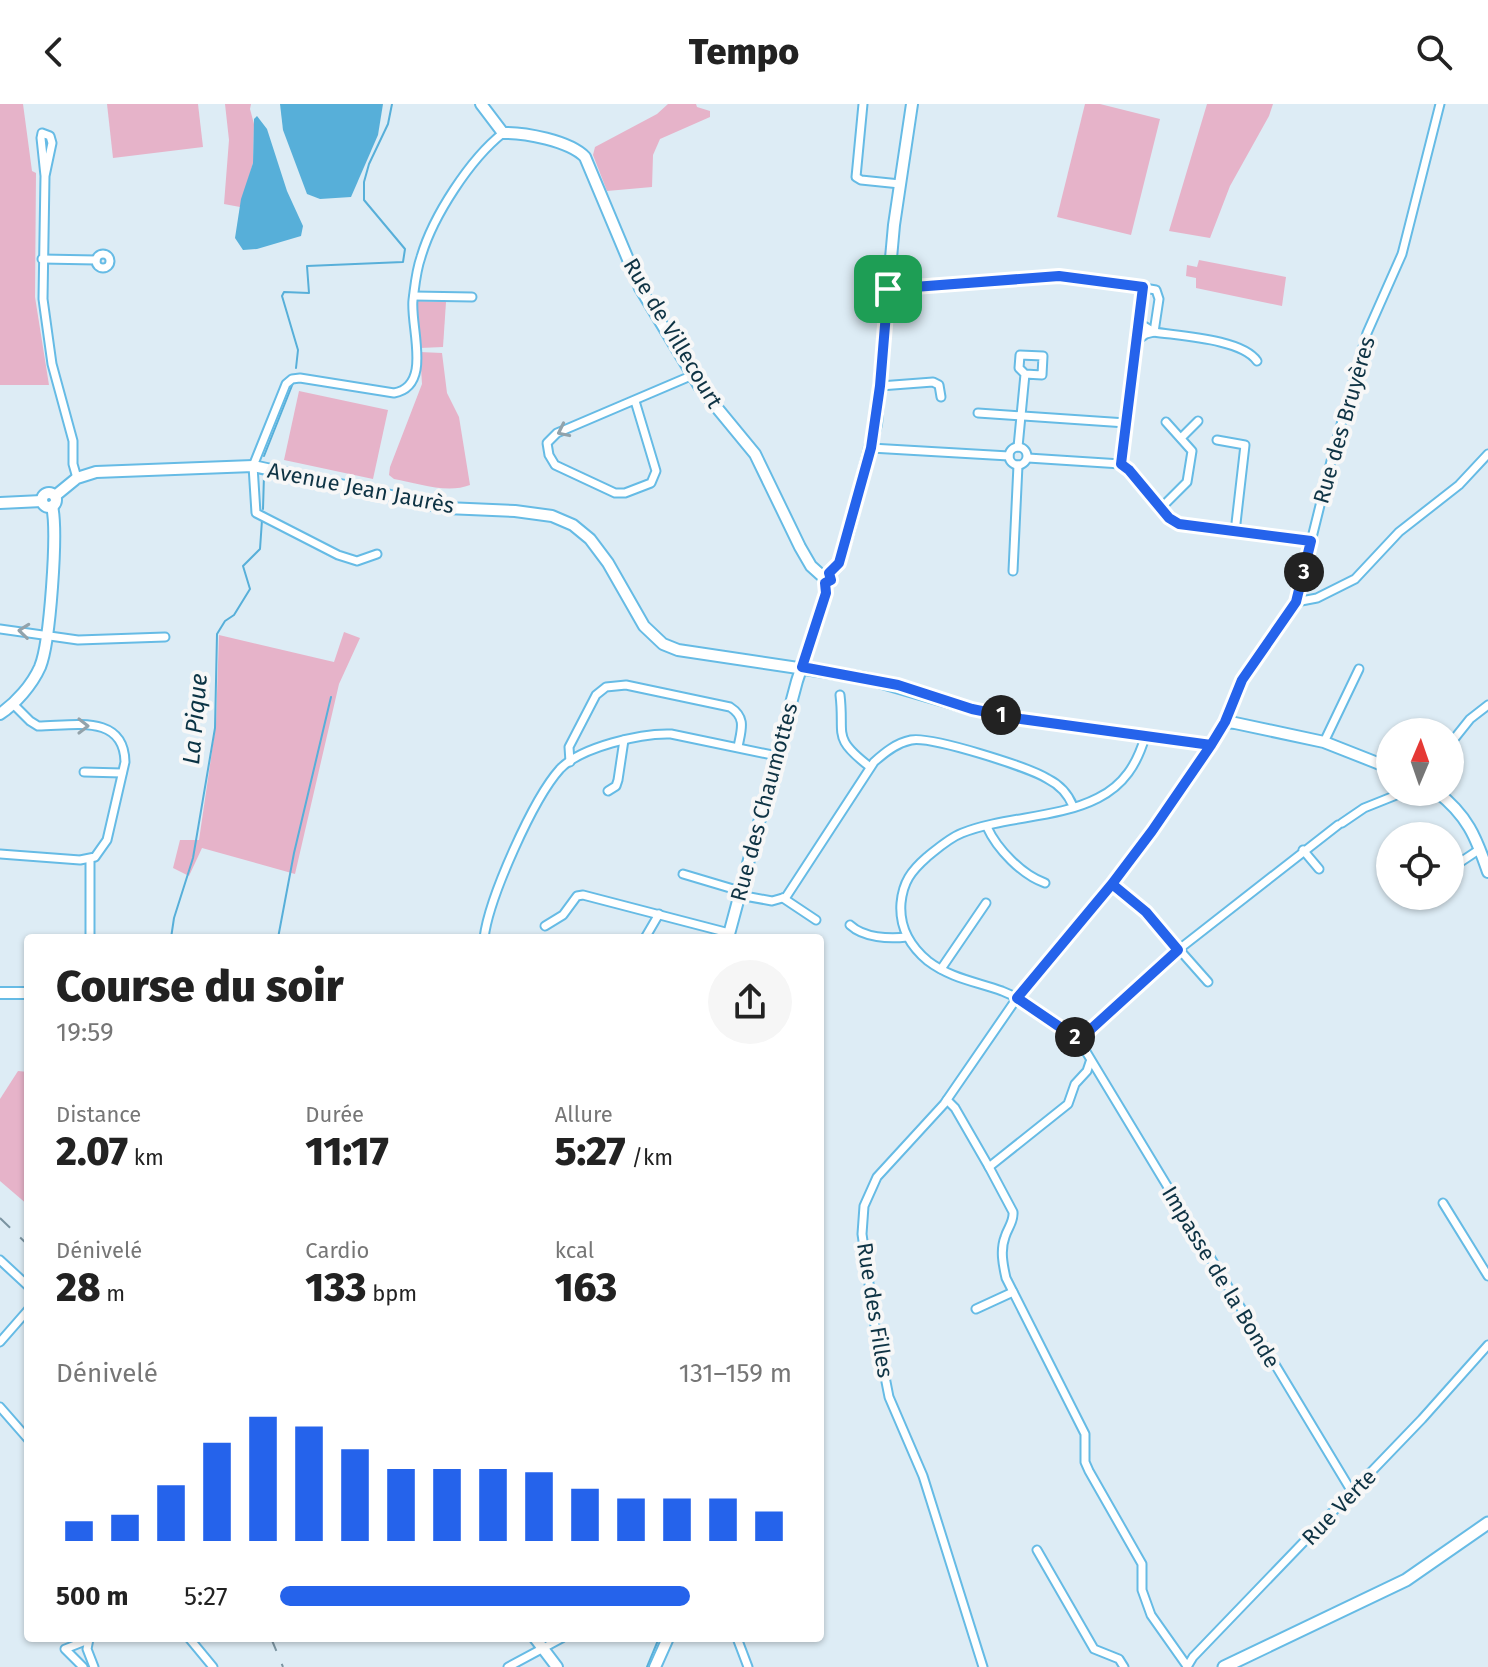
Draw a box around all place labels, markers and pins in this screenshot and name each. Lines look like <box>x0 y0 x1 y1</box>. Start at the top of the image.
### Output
pin <box>854 255 922 323</box>
pin: 3 <box>1284 552 1324 592</box>
pin: 1 <box>981 695 1021 735</box>
pin: 2 <box>1055 1017 1095 1057</box>

